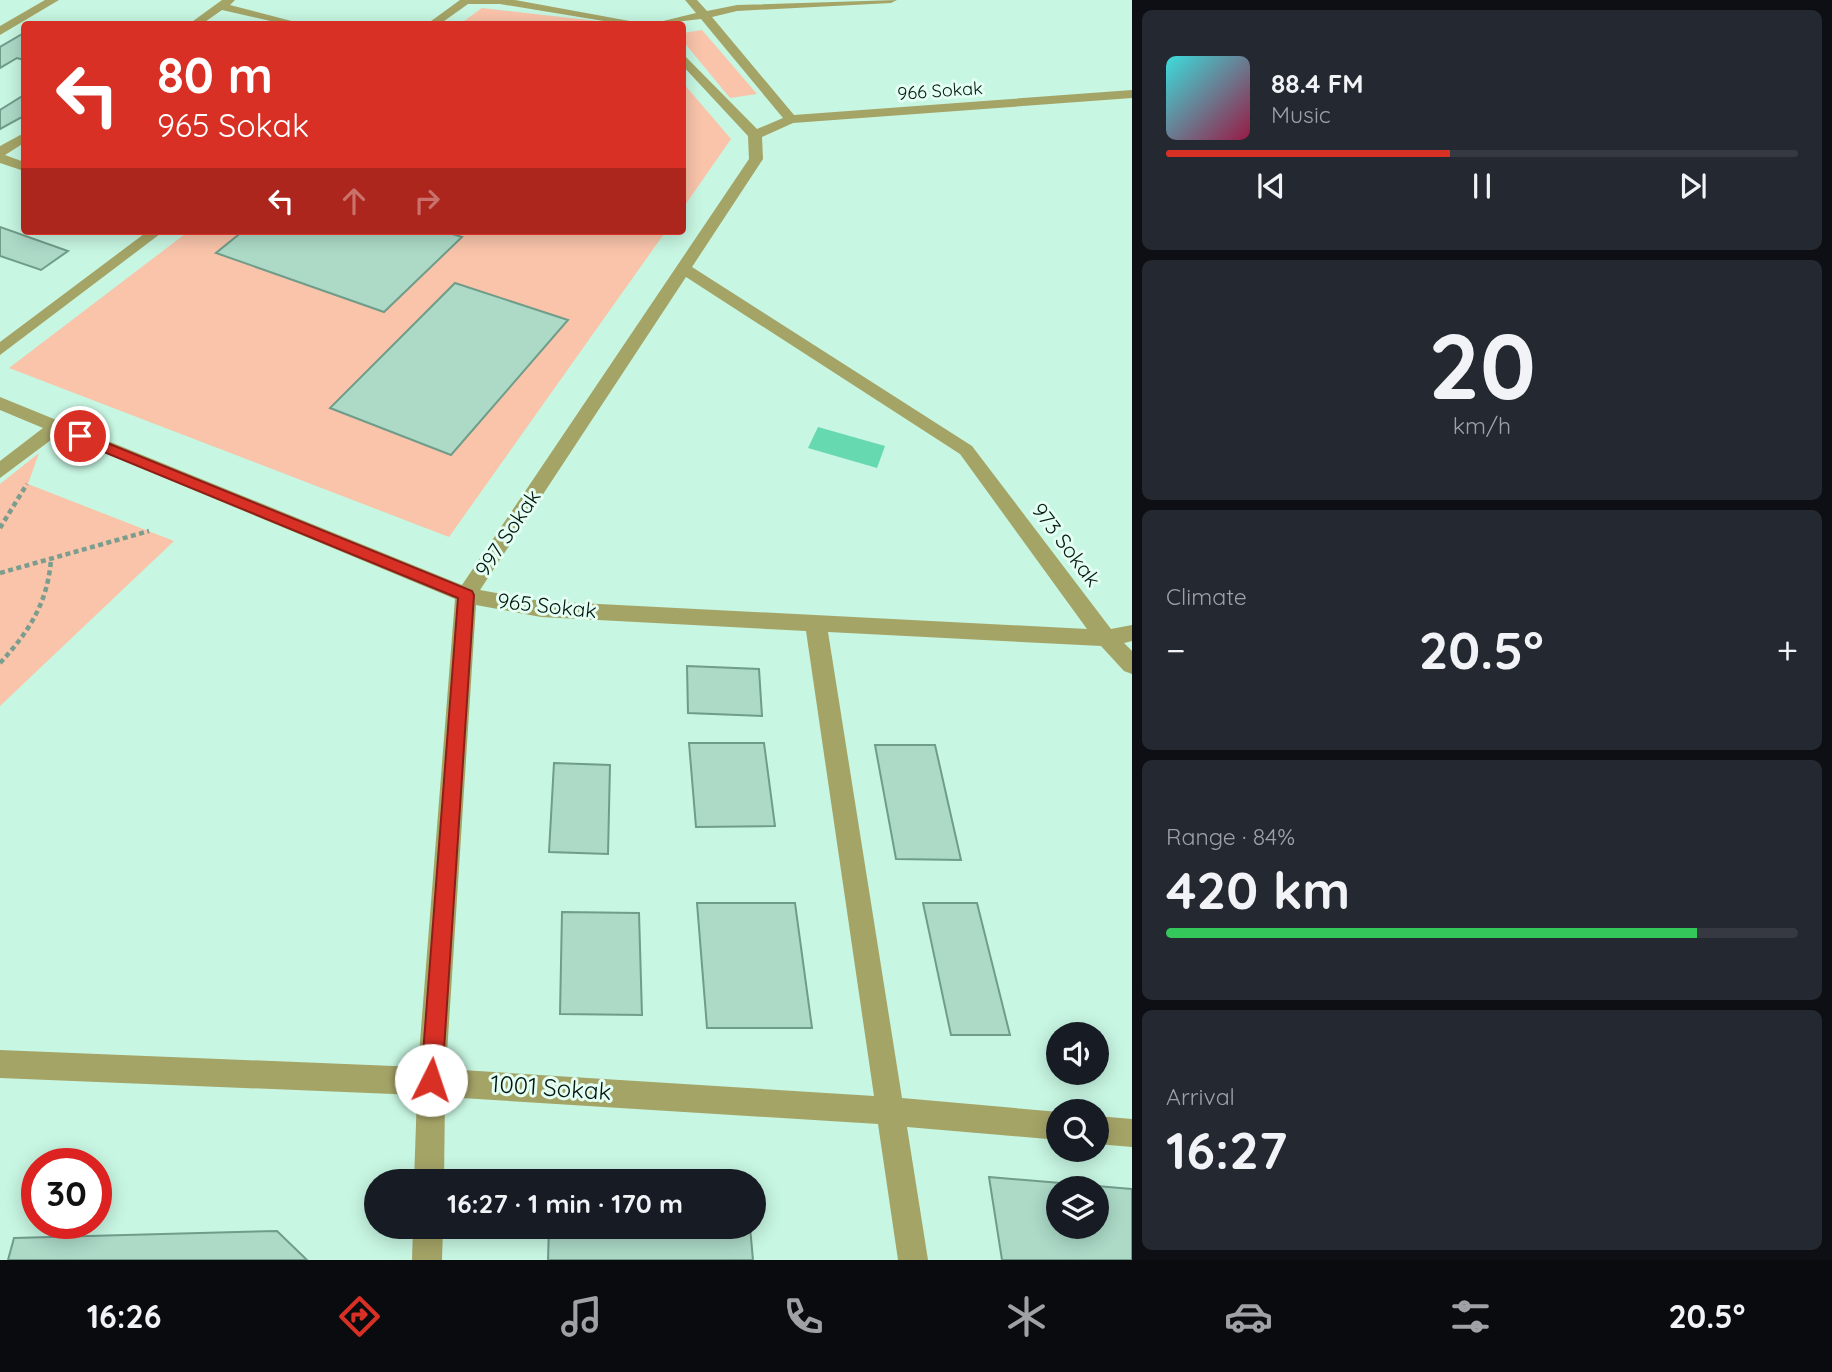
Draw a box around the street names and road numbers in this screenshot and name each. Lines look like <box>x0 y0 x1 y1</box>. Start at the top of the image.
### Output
street label: 966 Sokak <box>897 76 983 105</box>
street label: 997 Sokak <box>469 484 546 581</box>
street label: 973 Sokak <box>1027 497 1107 591</box>
street label: 965 Sokak <box>496 587 598 623</box>
street label: 1001 Sokak <box>490 1068 612 1106</box>

